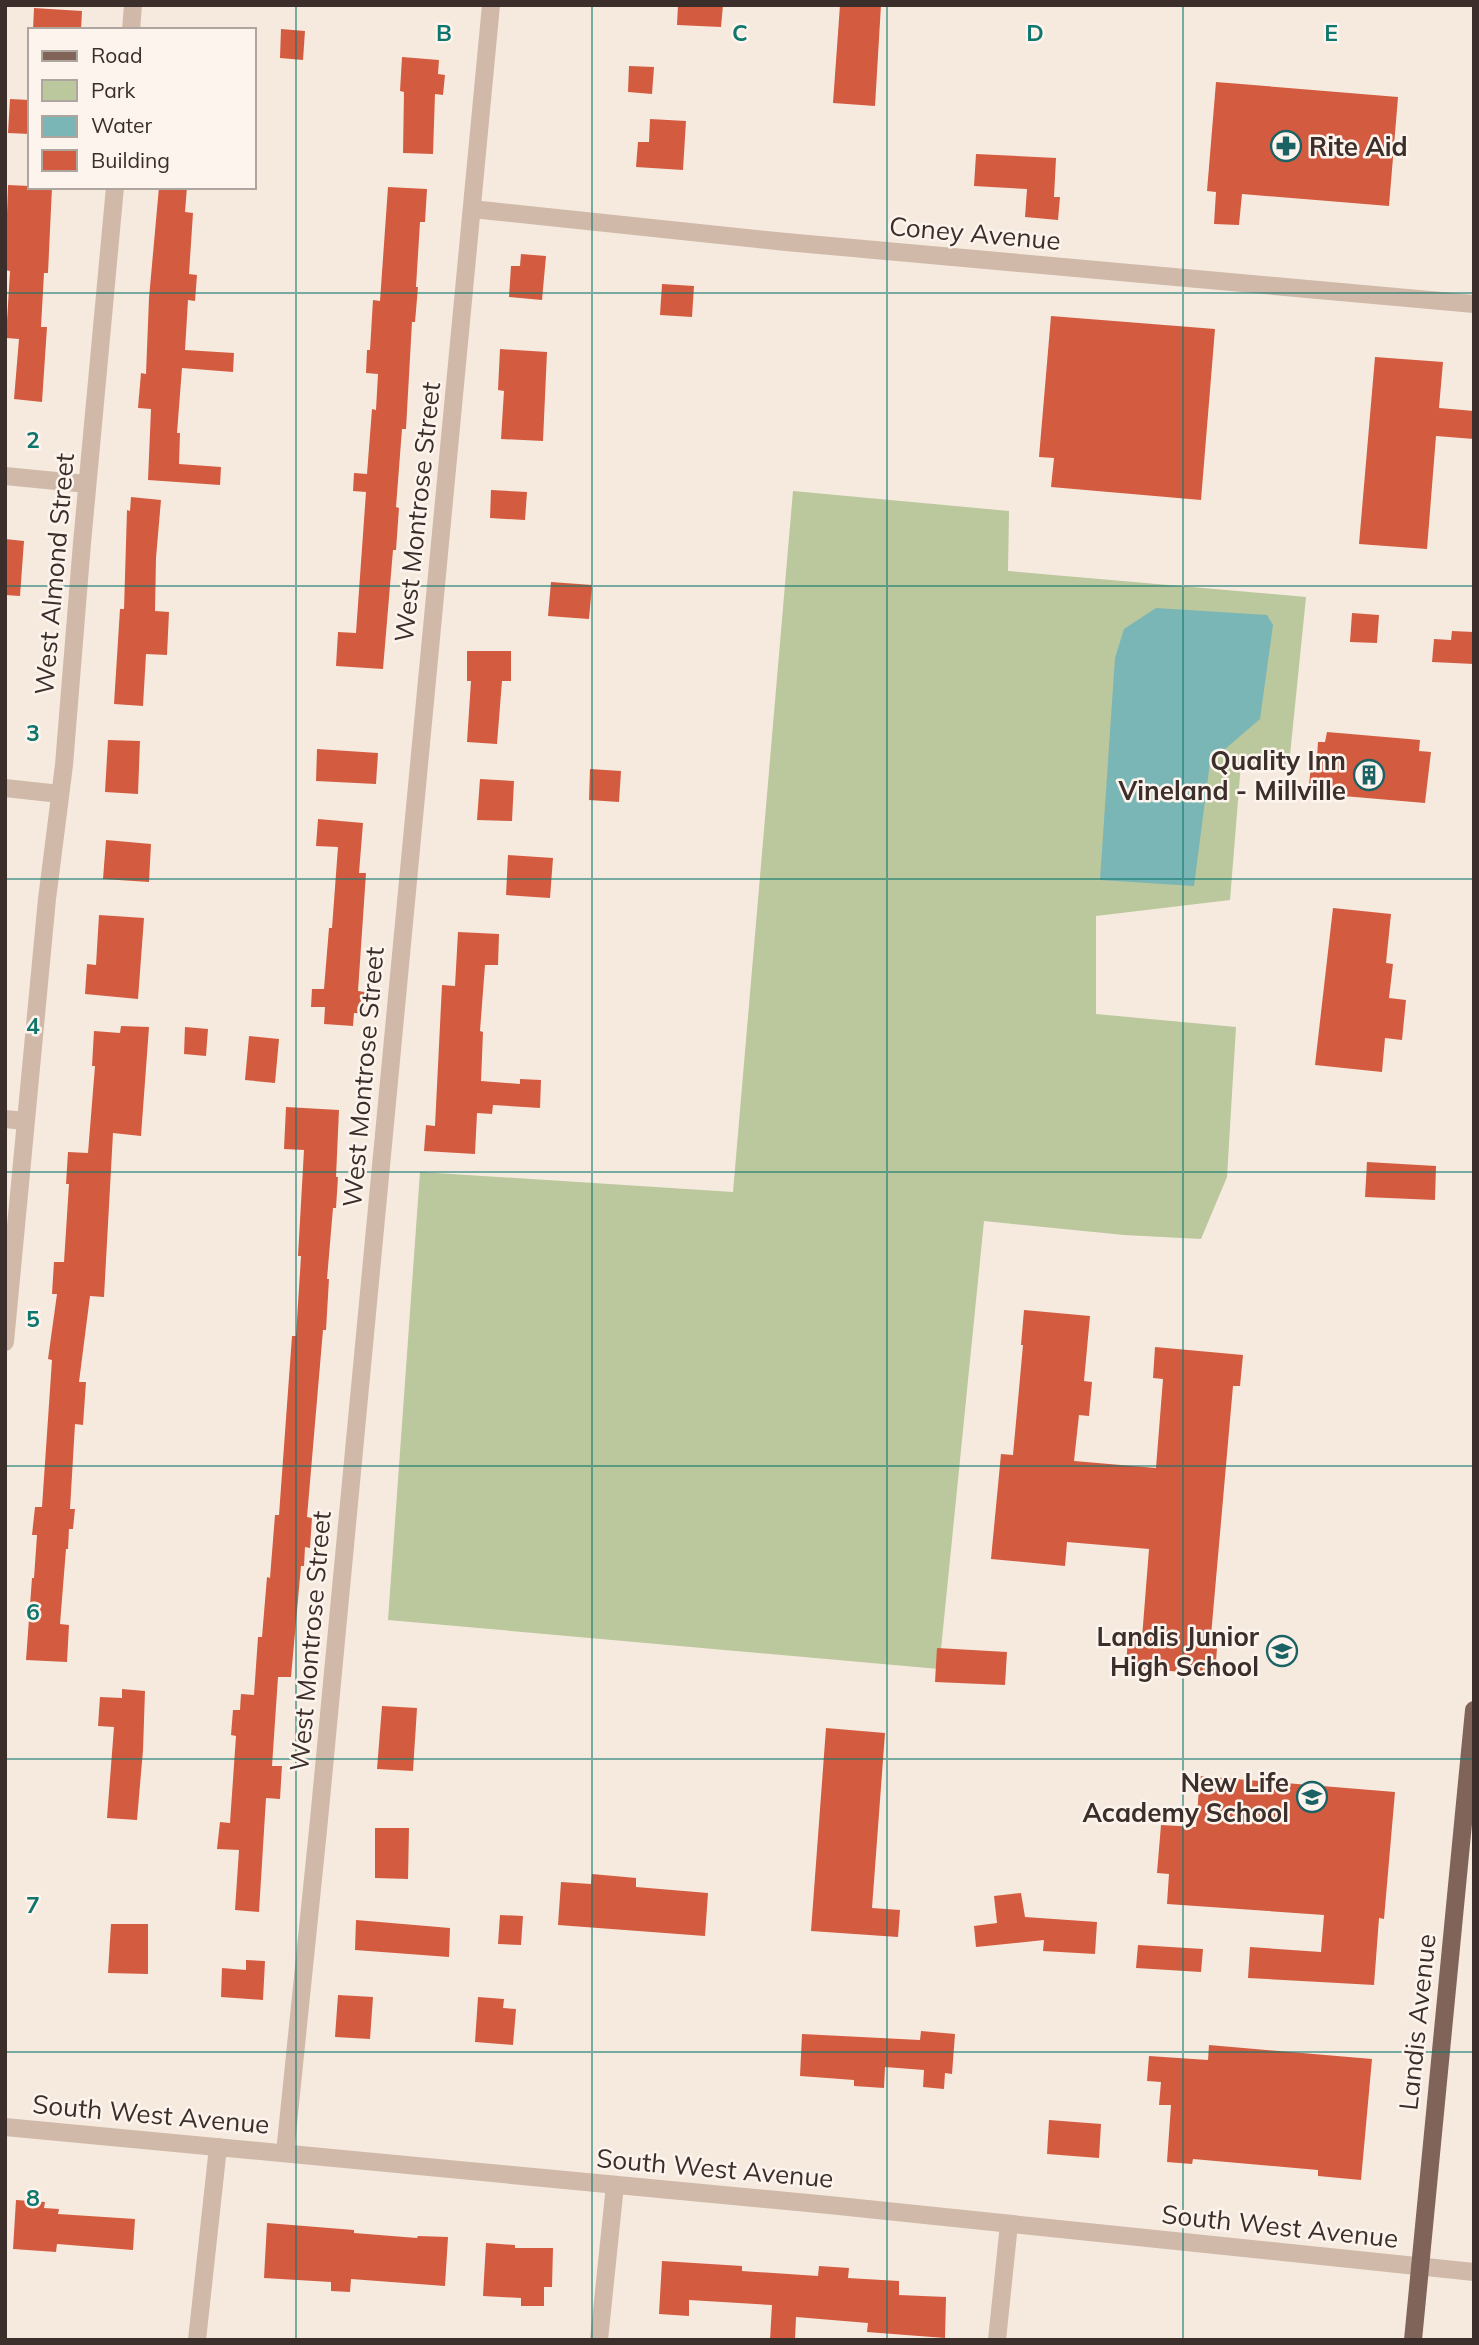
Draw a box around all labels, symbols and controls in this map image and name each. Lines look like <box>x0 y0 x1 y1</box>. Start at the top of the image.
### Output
text: B <box>436 18 452 47</box>
text: C <box>732 18 748 47</box>
text: D <box>1026 18 1044 47</box>
text: E <box>1324 18 1338 47</box>
legend <box>28 28 256 189</box>
text: Road <box>91 42 142 68</box>
text: Park <box>91 77 135 103</box>
text: Water <box>91 112 152 138</box>
pharmacy icon: Rite Aid <box>1269 129 1303 163</box>
place label: Rite Aid <box>1309 130 1408 163</box>
text: Building <box>91 147 170 173</box>
street label: Coney Avenue <box>888 209 1062 257</box>
street label: West Montrose Street <box>387 380 447 644</box>
text: 2 <box>26 425 40 454</box>
street label: West Almond Street <box>27 452 81 696</box>
text: 3 <box>26 718 40 747</box>
place label: Quality Inn Vineland - Millville <box>1117 744 1346 807</box>
building icon: Quality Inn Vineland - Millville <box>1352 758 1386 792</box>
street label: West Montrose Street <box>335 945 391 1209</box>
text: 4 <box>26 1011 40 1040</box>
text: 5 <box>26 1304 40 1333</box>
street label: West Montrose Street <box>282 1509 338 1773</box>
text: 6 <box>26 1597 40 1626</box>
place label: Landis Junior High School <box>1097 1620 1260 1683</box>
school or university icon: Landis Junior High School <box>1265 1634 1299 1668</box>
place label: New Life Academy School <box>1083 1766 1289 1829</box>
school or university icon: New Life Academy School <box>1295 1780 1329 1814</box>
text: 7 <box>26 1890 40 1919</box>
street label: Landis Avenue <box>1391 1932 1443 2112</box>
street label: South West Avenue <box>31 2087 271 2141</box>
street label: South West Avenue <box>595 2141 835 2195</box>
text: 8 <box>26 2183 40 2212</box>
street label: South West Avenue <box>1160 2197 1400 2255</box>

